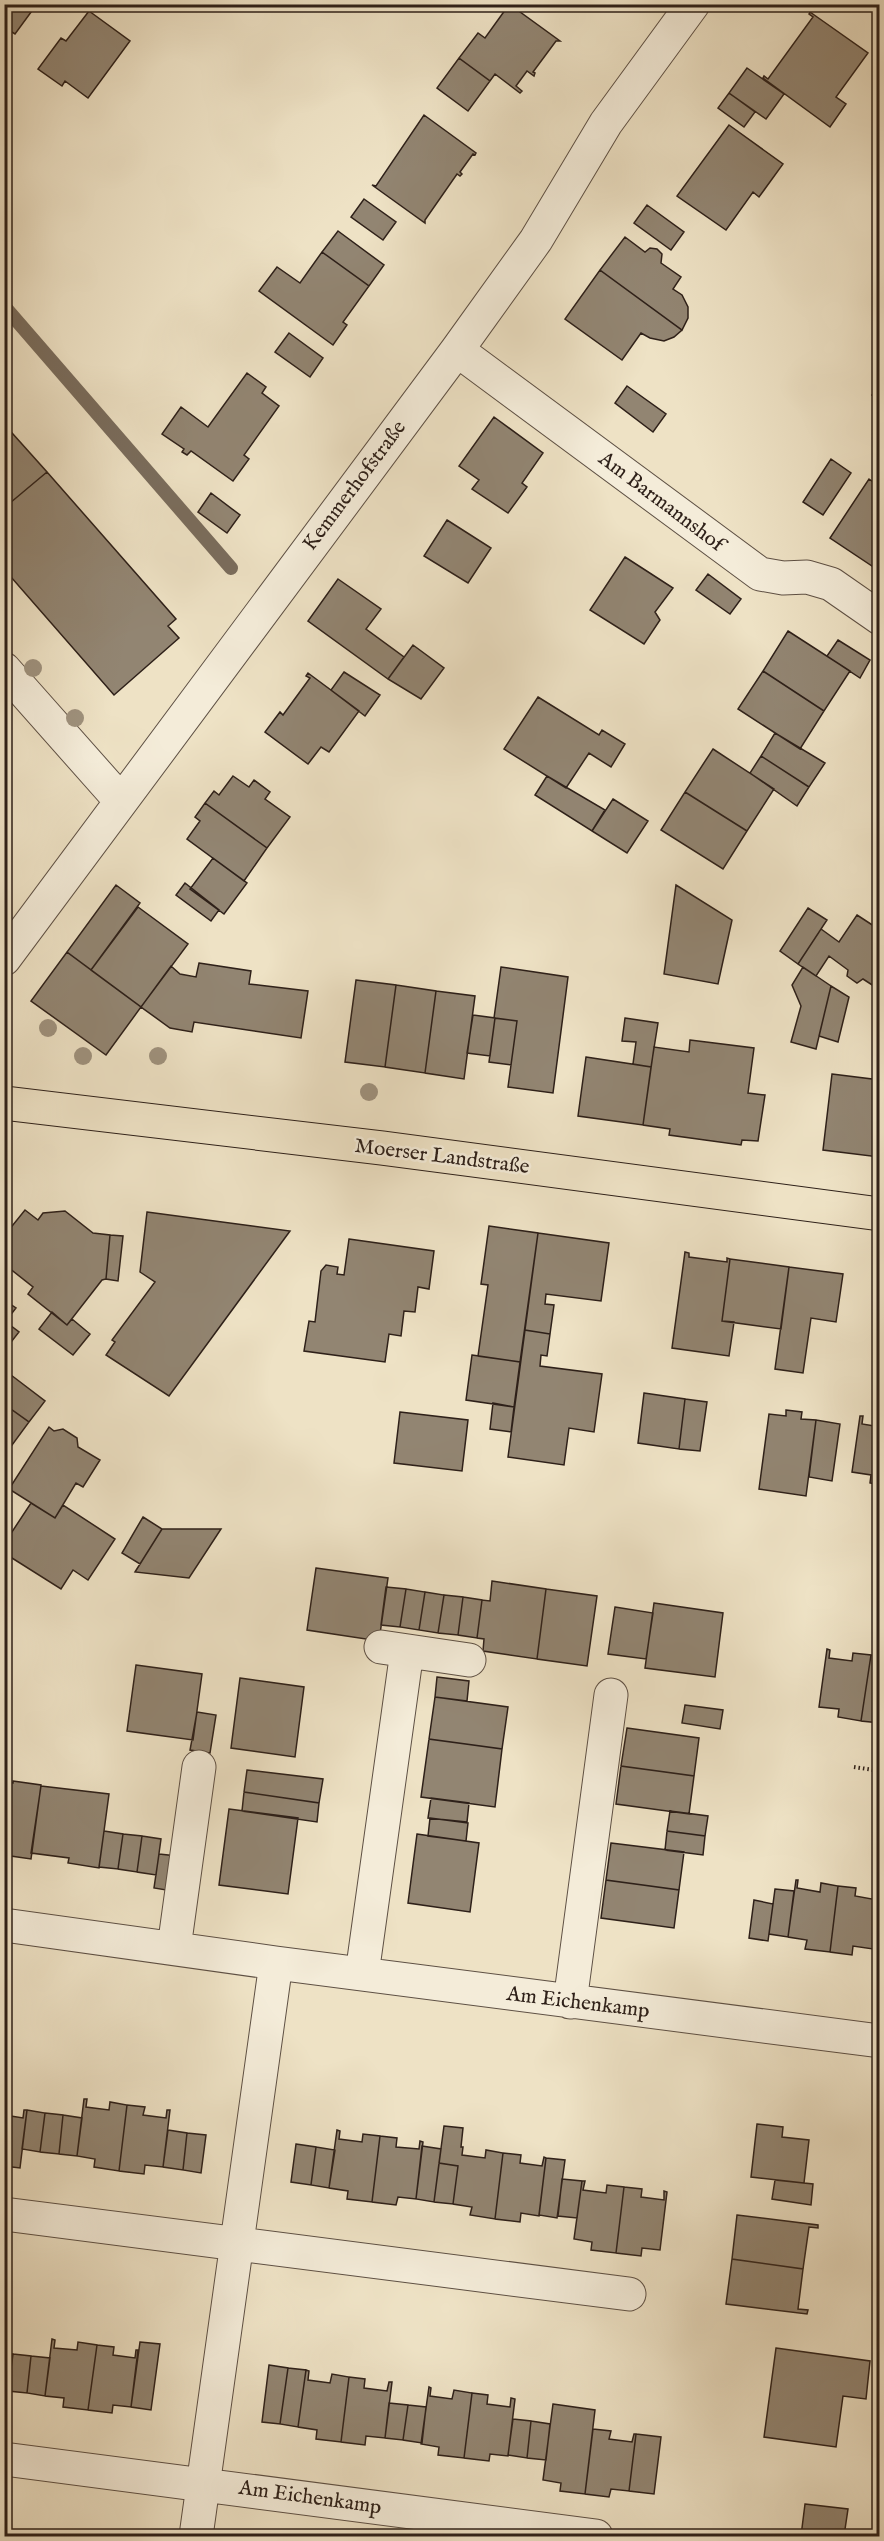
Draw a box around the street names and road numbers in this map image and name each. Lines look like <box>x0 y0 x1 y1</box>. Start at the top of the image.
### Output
street label: Kemmerhofstraße <box>297 415 413 557</box>
street label: Am Barmannshof <box>592 445 732 560</box>
street label: Moerser Landstraße <box>353 1133 531 1181</box>
street label: Am Eichenkamp <box>504 1981 651 2025</box>
street label: Am Eichenkamp <box>236 2474 383 2521</box>

